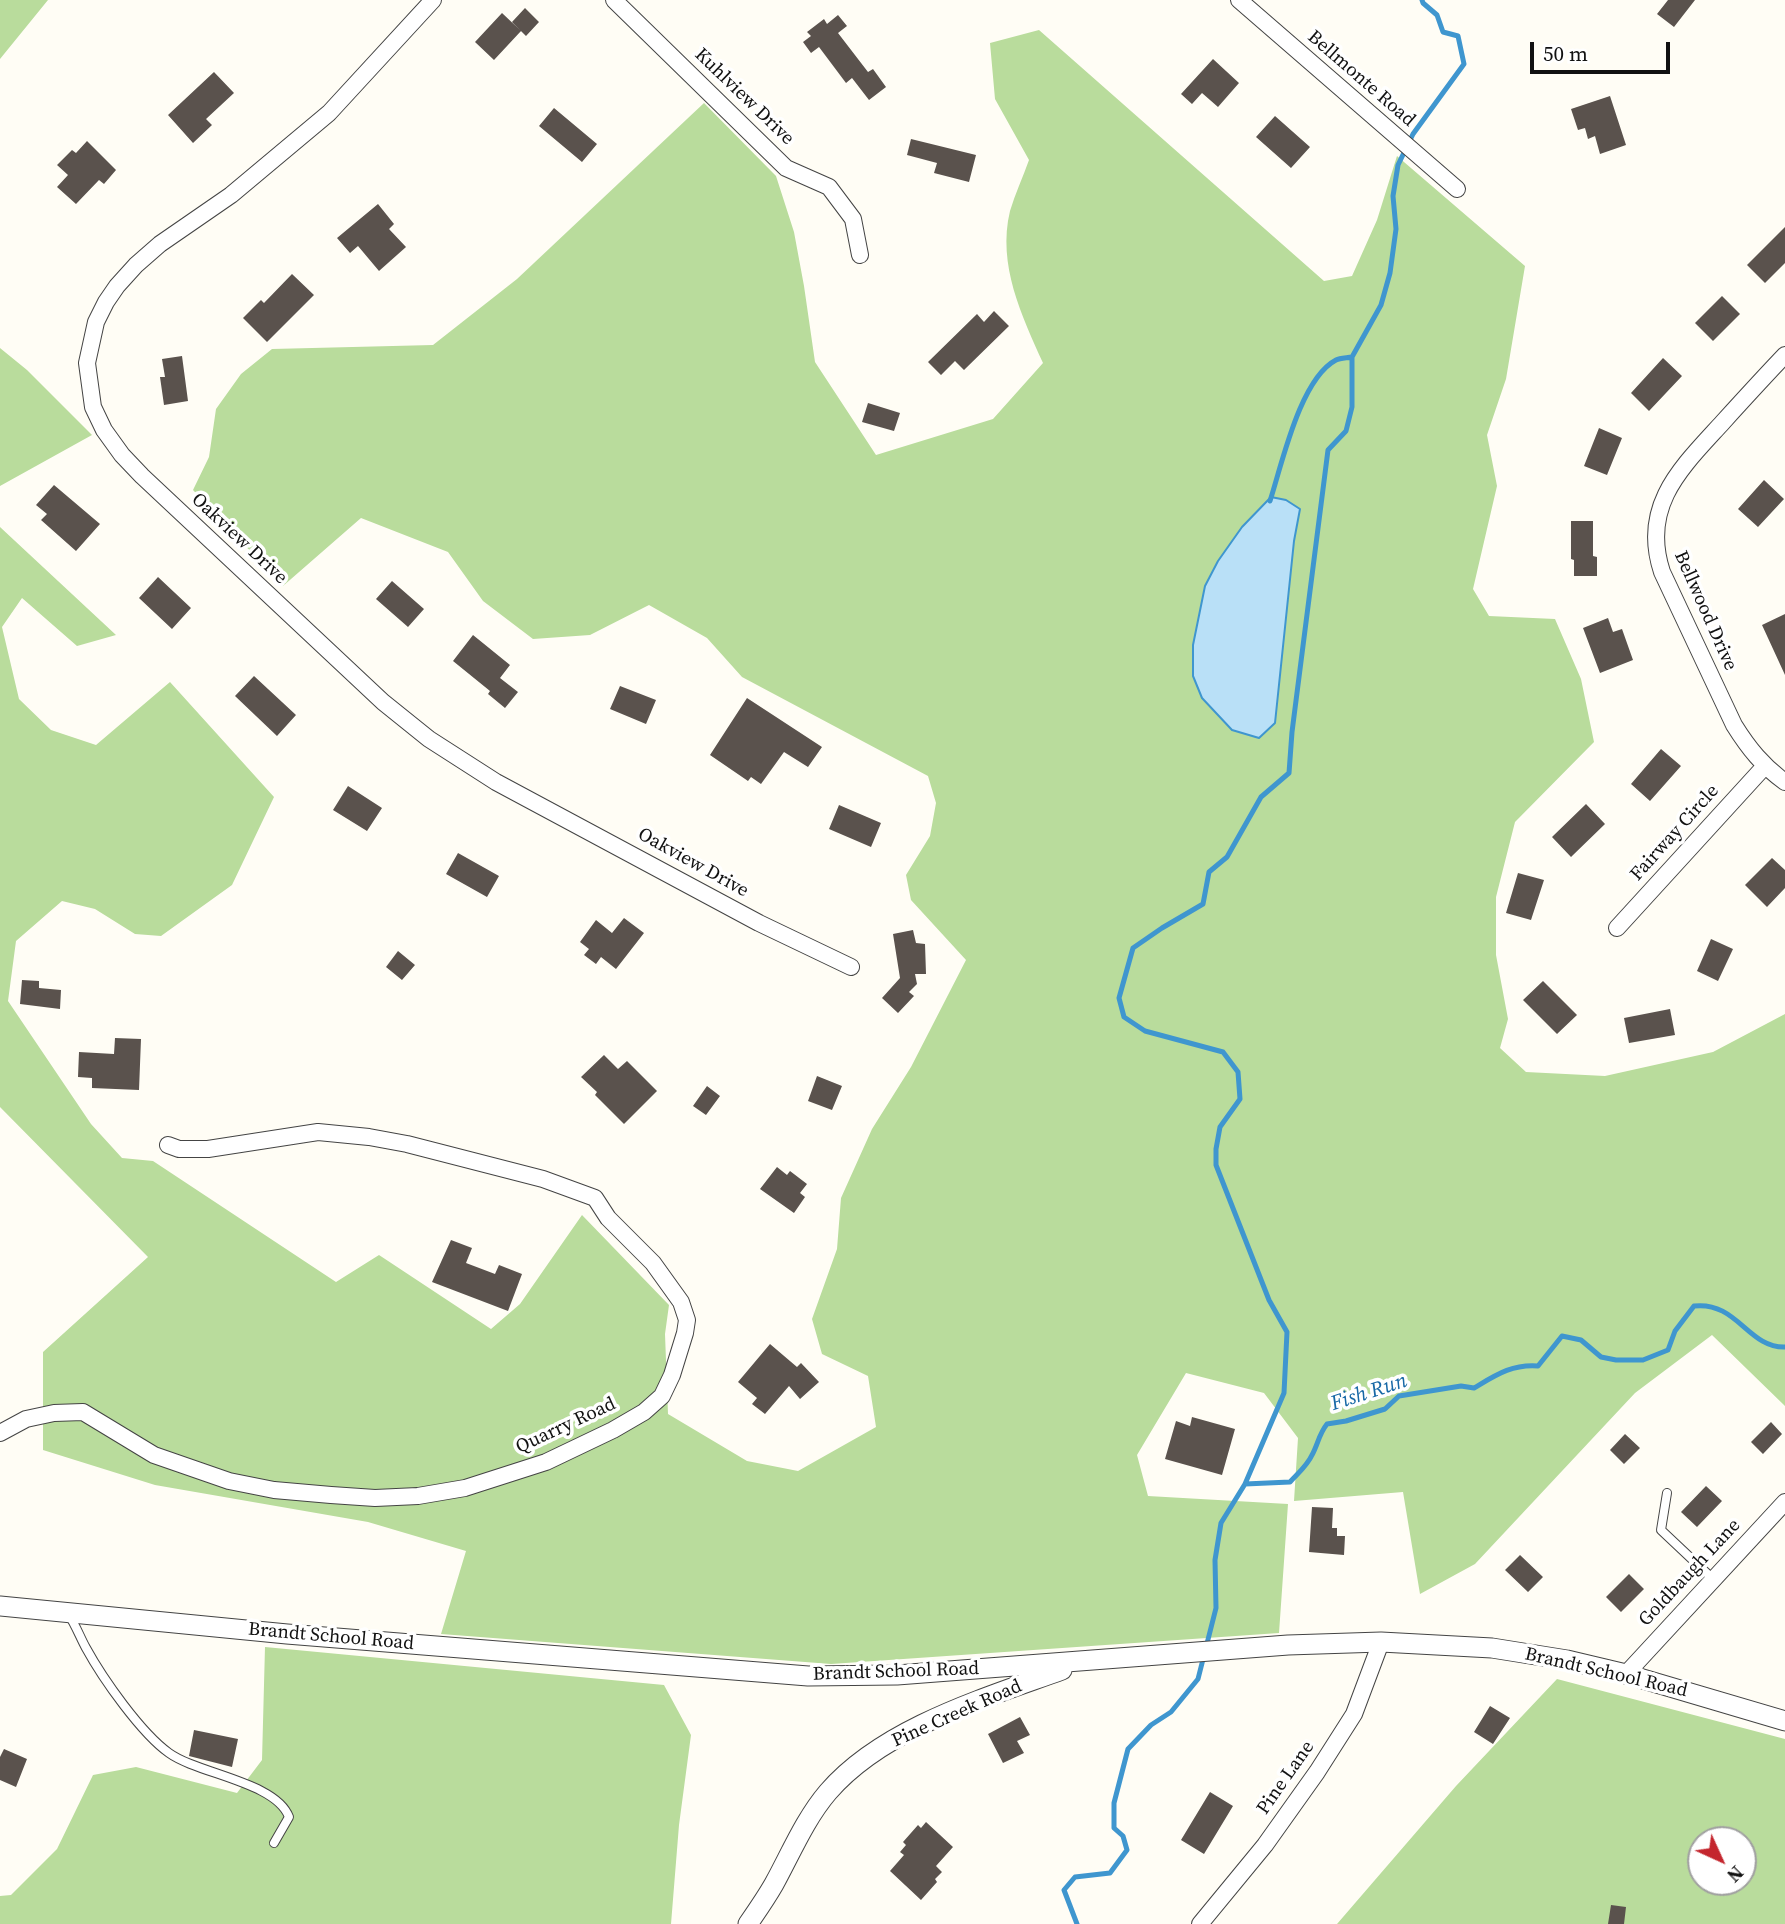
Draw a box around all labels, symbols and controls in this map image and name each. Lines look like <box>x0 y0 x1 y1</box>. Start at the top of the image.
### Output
street label: Bellmonte Road <box>1303 26 1419 132</box>
scale bar <box>1533 28 1673 72</box>
text: 50 m <box>1543 39 1588 68</box>
street label: Kuhlview Drive <box>689 44 799 150</box>
street label: Oakview Drive <box>186 489 292 589</box>
street label: Bellwood Drive <box>1668 548 1742 674</box>
street label: Fairway Circle <box>1626 780 1724 886</box>
street label: Oakview Drive <box>634 823 752 903</box>
water label: Fish Run <box>1328 1369 1410 1417</box>
street label: Quarry Road <box>512 1393 620 1459</box>
street label: Goldbaugh Lane <box>1634 1514 1746 1632</box>
street label: Brandt School Road <box>247 1618 415 1656</box>
street label: Brandt School Road <box>1522 1643 1690 1703</box>
street label: Brandt School Road <box>813 1658 979 1686</box>
street label: Pine Creek Road <box>889 1675 1025 1753</box>
street label: Pine Lane <box>1252 1737 1320 1819</box>
north arrow <box>1687 1826 1757 1896</box>
text: N <box>1721 1860 1750 1889</box>

